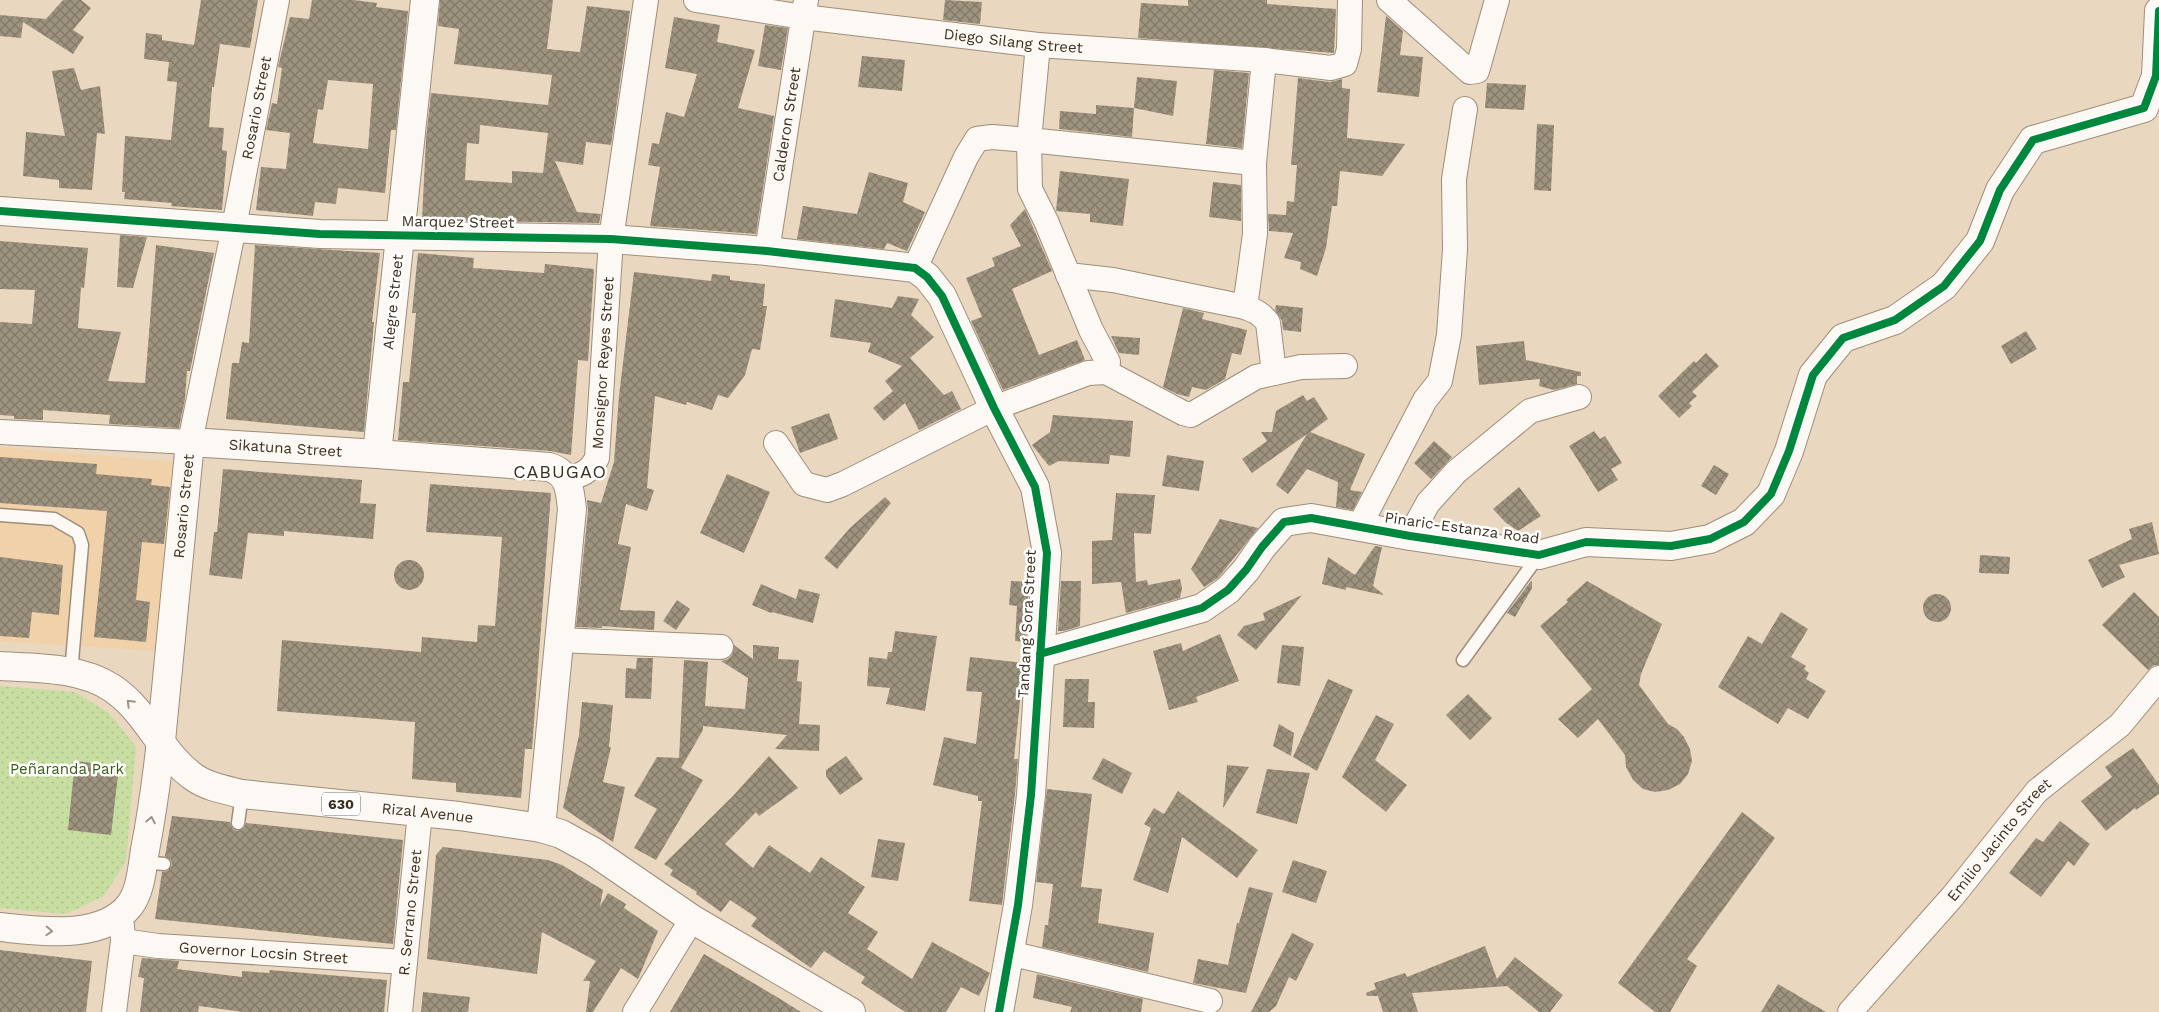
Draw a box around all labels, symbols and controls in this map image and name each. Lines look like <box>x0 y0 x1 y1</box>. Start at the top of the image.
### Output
street label: Diego Silang Street <box>943 25 1084 57</box>
street label: Rosario Street <box>238 54 275 161</box>
street label: Calderon Street <box>769 65 805 183</box>
street label: Marquez Street <box>402 212 515 232</box>
street label: Alegre Street <box>379 253 407 351</box>
street label: Monsignor Reyes Street <box>589 275 618 450</box>
street label: Sikatuna Street <box>228 436 343 461</box>
street label: Rosario Street <box>170 452 198 559</box>
district label: CABUGAO <box>513 461 607 482</box>
street label: Pinaric-Estanza Road <box>1383 508 1541 548</box>
street label: Tandang Sora Street <box>1014 549 1040 699</box>
one-way arrow <box>127 700 136 709</box>
park label: Peñaranda Park <box>10 760 125 778</box>
street label: Emilio Jacinto Street <box>1943 774 2055 905</box>
road number: 630 <box>322 792 360 816</box>
street label: Rizal Avenue <box>381 799 475 827</box>
one-way arrow <box>145 815 155 824</box>
street label: R. Serrano Street <box>395 848 425 976</box>
one-way arrow <box>45 926 53 937</box>
street label: Governor Locsin Street <box>178 938 349 967</box>

